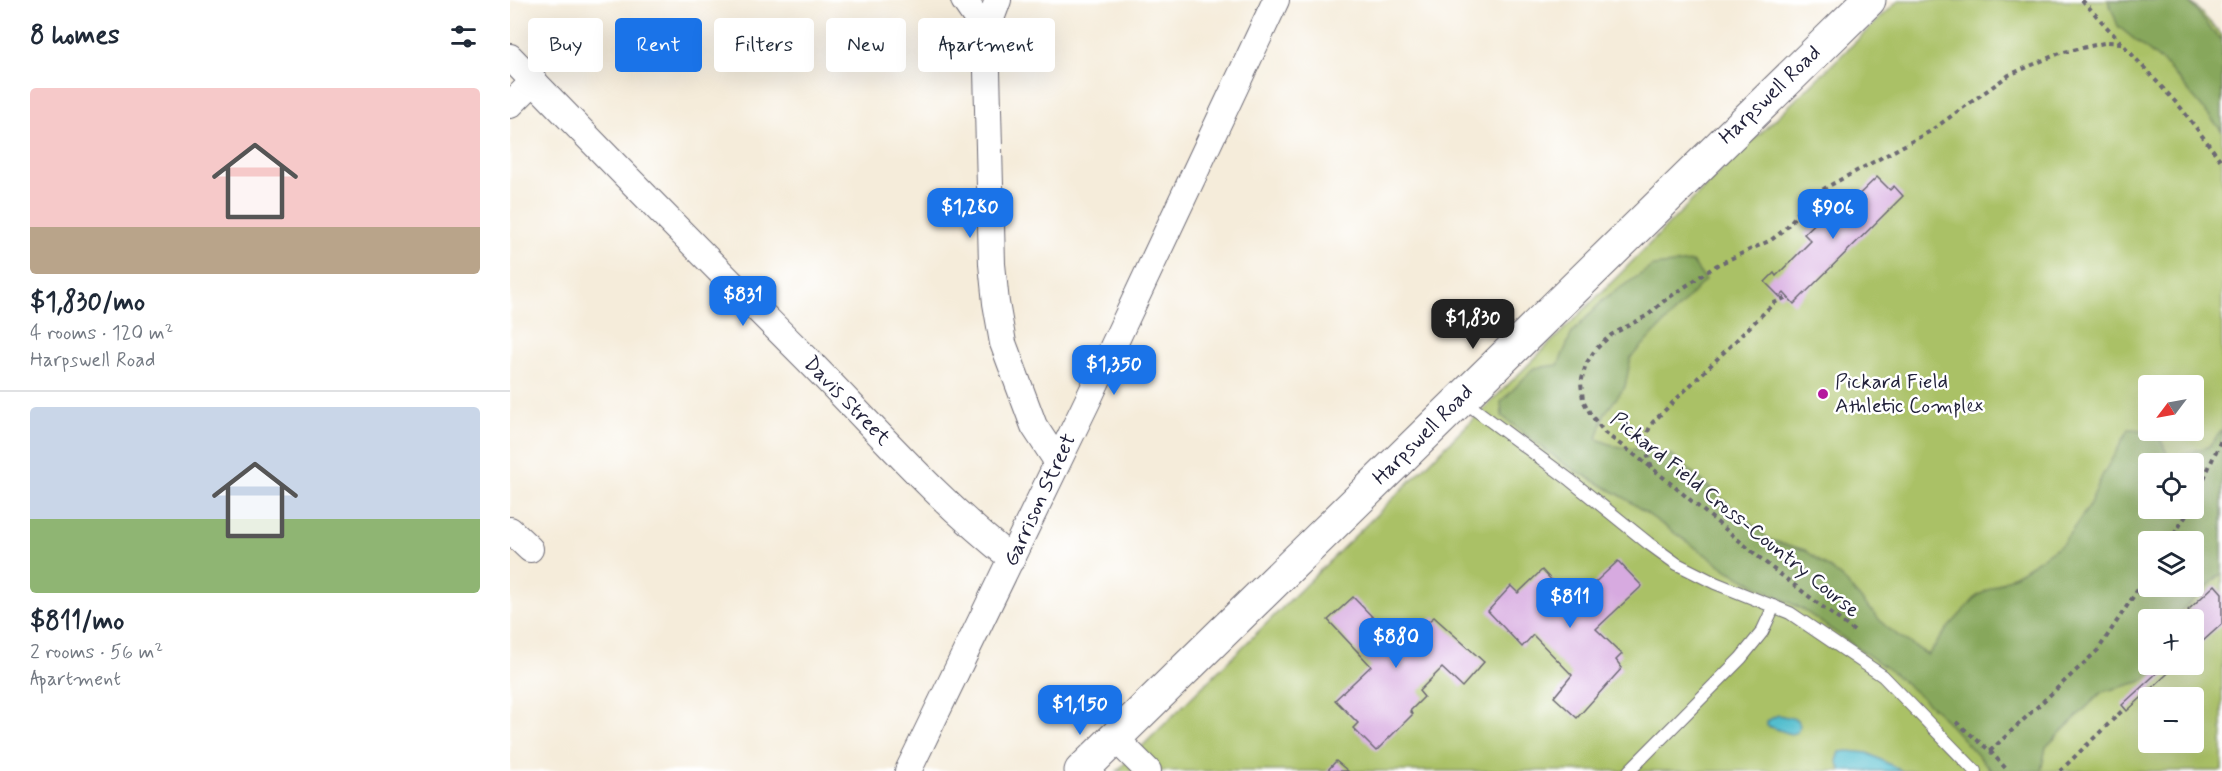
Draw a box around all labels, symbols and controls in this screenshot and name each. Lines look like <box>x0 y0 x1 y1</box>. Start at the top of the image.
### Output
chip: Buy <box>528 18 603 72</box>
chip: Rent <box>615 18 702 72</box>
chip: Filters <box>714 18 814 72</box>
chip: New <box>826 18 906 72</box>
chip: Apartment <box>918 18 1055 72</box>
text: 8 homes <box>30 19 120 53</box>
icon: filters <box>447 20 480 53</box>
street label: Harpswell Road <box>1713 39 1827 151</box>
icon: home <box>201 127 309 235</box>
pin: $1,280 <box>921 188 1019 239</box>
pin: $906 <box>1797 189 1869 240</box>
text: $1,280 <box>941 194 999 221</box>
text: $906 <box>1812 195 1854 222</box>
pin: $831 <box>707 276 779 327</box>
text: $831 <box>723 282 763 309</box>
text: $1,830/mo <box>30 286 145 320</box>
pin: $1,830 <box>1424 299 1522 350</box>
text: $1,830 <box>1445 305 1501 332</box>
text: 4 rooms · 120 m² <box>30 320 173 347</box>
pin: $1,350 <box>1065 345 1163 396</box>
text: Harpswell Road <box>30 347 156 374</box>
street label: Davis Street <box>797 350 897 452</box>
text: $1,350 <box>1086 351 1142 378</box>
place label: Pickard Field Athletic Complex <box>1835 368 1983 420</box>
north arrow <box>2138 375 2204 441</box>
map controls <box>2138 375 2204 753</box>
street label: Harpswell Road <box>1366 378 1480 492</box>
marker: Pickard Field Athletic Complex <box>1816 387 1830 401</box>
street label: Pickard Field Cross-Country Course <box>1604 406 1866 625</box>
street label: Garrison Street <box>997 429 1083 571</box>
icon: home <box>201 446 309 554</box>
button: locate <box>2138 453 2204 519</box>
button: layers <box>2138 531 2204 597</box>
pin: $811 <box>1534 578 1606 629</box>
text: $811 <box>1550 584 1590 611</box>
text: $811/mo <box>30 605 124 639</box>
button: + <box>2138 609 2204 675</box>
pin: $880 <box>1360 618 1432 669</box>
text: $880 <box>1373 624 1419 651</box>
text: 2 rooms · 56 m² <box>30 639 163 666</box>
text: Apartment <box>30 666 121 693</box>
pin: $1,150 <box>1031 685 1129 736</box>
button: − <box>2138 687 2204 753</box>
text: $1,150 <box>1052 691 1108 718</box>

